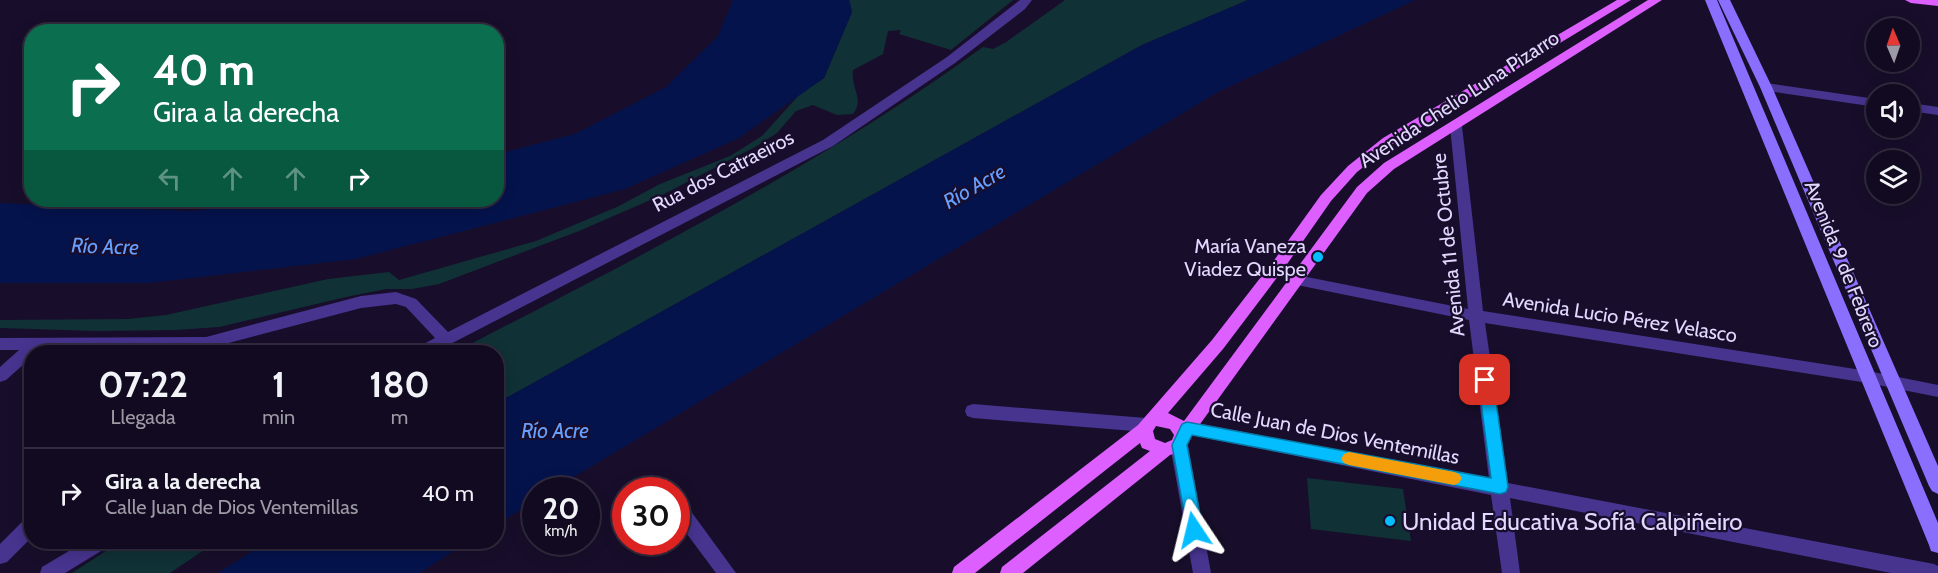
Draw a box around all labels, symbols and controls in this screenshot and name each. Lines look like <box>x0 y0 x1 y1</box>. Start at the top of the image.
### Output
north arrow <box>1866 18 1920 72</box>
map controls <box>1866 18 1920 204</box>
street label: Avenida Chelio Luna Pizarro <box>1355 25 1563 173</box>
text: 40 m <box>153 44 255 96</box>
icon: right <box>54 48 132 126</box>
button: sound <box>1866 84 1920 138</box>
text: Gira a la derecha <box>153 96 339 129</box>
street label: Rua dos Catraeiros <box>648 125 798 217</box>
button: layers <box>1866 150 1920 204</box>
street label: Avenida 11 de Octubre <box>1426 152 1470 338</box>
water label: Río Acre <box>938 158 1010 214</box>
icon: left <box>153 162 186 195</box>
icon: ahead <box>216 162 249 195</box>
icon: ahead <box>279 162 312 195</box>
icon: right <box>342 162 375 195</box>
street label: Avenida 9 de Febrero <box>1800 177 1888 351</box>
water label: Río Acre <box>71 232 140 260</box>
place label: María Vaneza Viadez Quispe <box>1184 234 1306 281</box>
marker: María Vaneza Viadez Quispe <box>1311 250 1325 264</box>
street label: Avenida Lucio Pérez Velasco <box>1501 287 1739 347</box>
pin <box>1459 354 1510 405</box>
text: 07:22 <box>98 362 188 406</box>
text: 1 <box>272 362 285 406</box>
text: 180 <box>369 362 430 406</box>
icon: arrive <box>1468 363 1501 396</box>
street label: Calle Juan de Dios Ventemillas <box>1208 397 1462 469</box>
text: Llegada <box>111 405 176 429</box>
text: min <box>262 405 295 429</box>
text: m <box>391 405 408 429</box>
water label: Río Acre <box>521 418 589 443</box>
text: Gira a la derecha <box>105 468 261 495</box>
icon: right <box>54 477 87 510</box>
speed limit sign: 30 <box>612 477 690 555</box>
text: 40 m <box>422 480 474 507</box>
text: 20 <box>542 490 580 527</box>
text: Calle Juan de Dios Ventemillas <box>105 495 358 519</box>
position arrow <box>1162 498 1226 562</box>
place label: Unidad Educativa Sofía Calpiñeiro <box>1402 507 1743 536</box>
marker: Unidad Educativa Sofía Calpiñeiro <box>1383 514 1397 528</box>
text: km/h <box>545 522 577 540</box>

